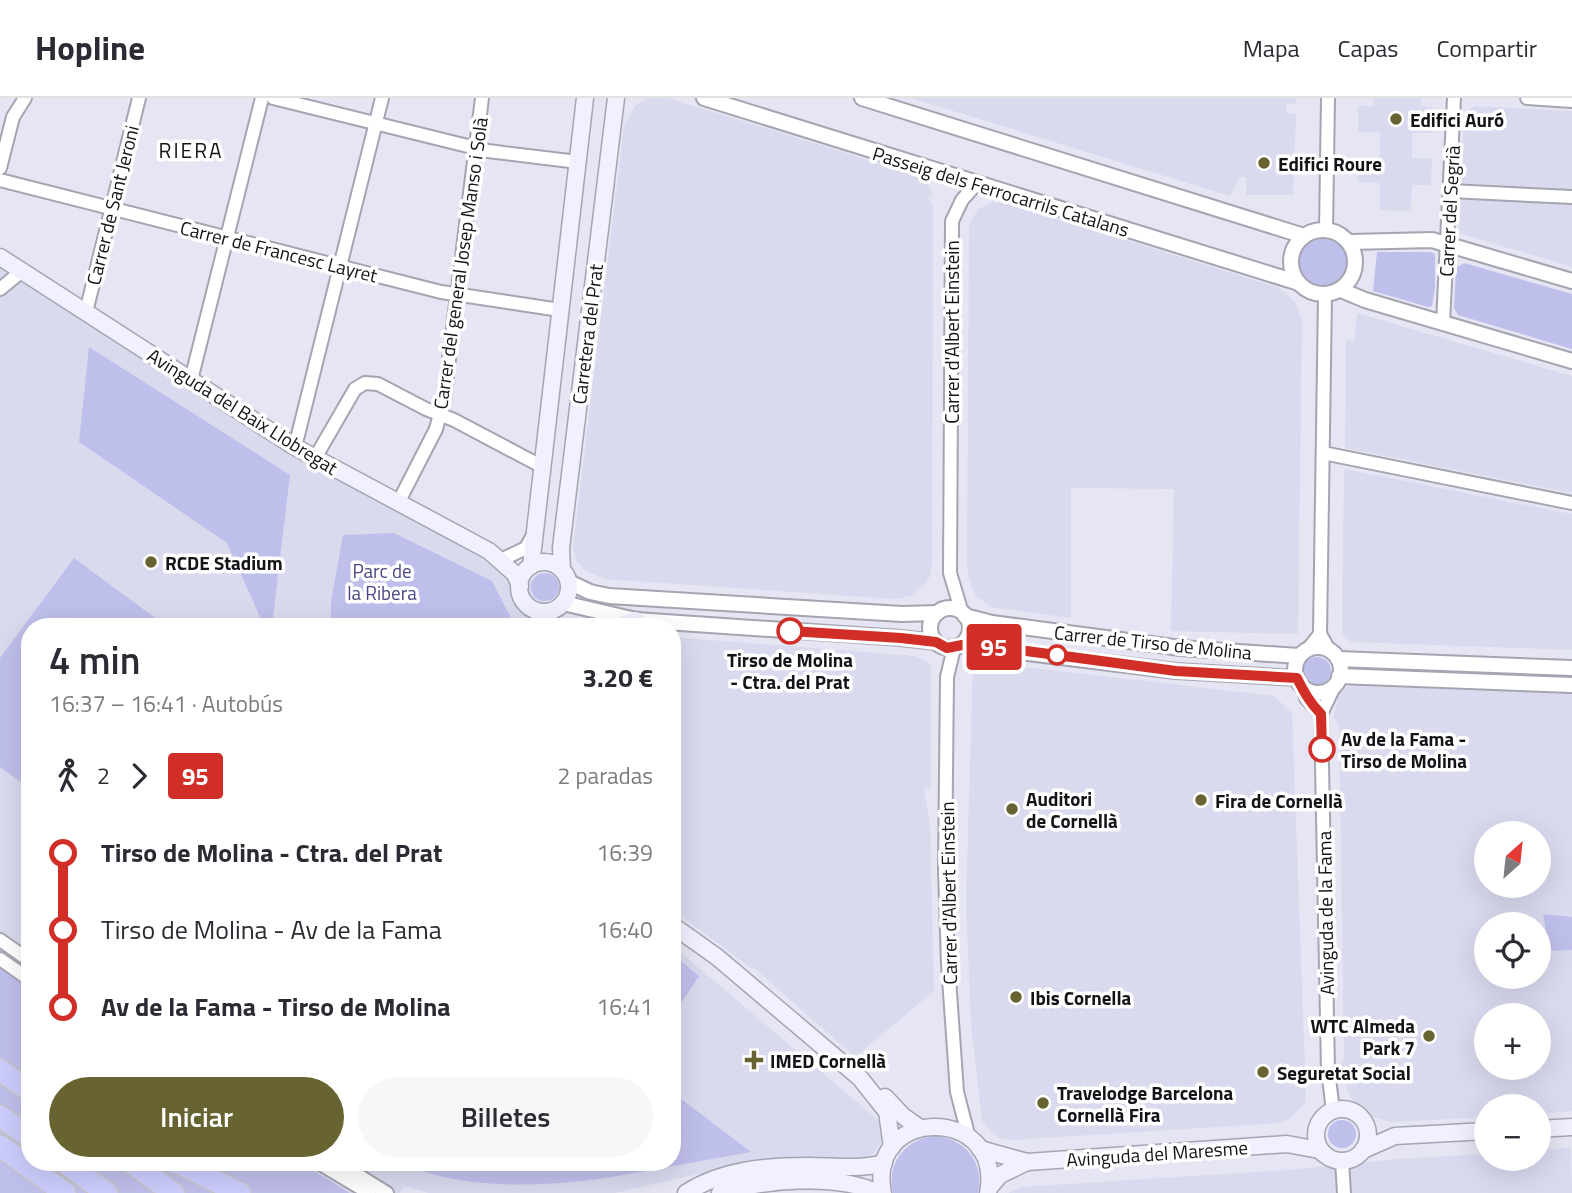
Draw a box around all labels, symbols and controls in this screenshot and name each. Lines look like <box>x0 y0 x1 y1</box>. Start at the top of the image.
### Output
text: Hopline <box>35 23 145 73</box>
text: Mapa <box>1243 30 1300 66</box>
text: Capas <box>1338 30 1398 66</box>
text: Compartir <box>1436 30 1537 66</box>
place label: Edifici Auró <box>1410 105 1504 134</box>
marker: Edifici Auró <box>1388 111 1404 127</box>
street label: Carrer del general Josep Manso i Solà <box>425 115 495 411</box>
street label: Carrer de Sant Jeroni <box>78 122 146 288</box>
district label: RIERA <box>158 134 224 166</box>
street label: Passeig dels Ferrocarrils Catalans <box>869 138 1133 244</box>
street label: Carrer del Segrià <box>1431 144 1467 277</box>
place label: Edifici Roure <box>1278 149 1382 178</box>
marker: Edifici Roure <box>1256 155 1272 171</box>
street label: Carrer de Francesc Layret <box>177 212 381 290</box>
street label: Carrer d'Albert Einstein <box>937 240 966 424</box>
street label: Carretera del Prat <box>564 262 610 406</box>
street label: Avinguda del Baix Llobregat <box>142 340 344 482</box>
place label: RCDE Stadium <box>165 548 283 577</box>
marker: RCDE Stadium <box>143 554 159 570</box>
park label: Parc de la Ribera <box>347 556 417 607</box>
street label: Carrer de Tirso de Molina <box>1053 617 1254 667</box>
marker: Tirso de Molina - Ctra. del Prat <box>777 618 803 644</box>
line badge: 95 <box>962 624 1026 670</box>
text: 95 <box>981 629 1007 665</box>
text: 4 min <box>49 631 140 689</box>
place label: Tirso de Molina - Ctra. del Prat <box>727 645 853 696</box>
unlabelled marker <box>1047 645 1067 665</box>
text: 3.20 € <box>582 658 653 697</box>
text: 16:37 – 16:41 · Autobús <box>49 686 283 721</box>
place label: Av de la Fama - Tirso de Molina <box>1341 724 1467 775</box>
marker: Av de la Fama - Tirso de Molina <box>1309 736 1335 762</box>
icon: walk <box>49 757 87 795</box>
icon: forward <box>120 757 158 795</box>
text: 2 <box>97 758 110 793</box>
text: 95 <box>182 758 209 794</box>
text: 2 paradas <box>558 758 653 793</box>
place label: Auditori de Cornellà <box>1026 784 1118 835</box>
place label: Fira de Cornellà <box>1215 786 1343 815</box>
marker: Fira de Cornellà <box>1193 792 1209 808</box>
street label: Carrer d'Albert Einstein <box>932 801 964 985</box>
marker: Auditori de Cornellà <box>1004 801 1020 817</box>
north arrow <box>1474 821 1550 898</box>
map controls <box>1474 821 1551 1171</box>
street label: Avinguda de la Fama <box>1309 830 1341 995</box>
text: Tirso de Molina - Ctra. del Prat <box>101 833 442 872</box>
text: 16:39 <box>596 835 653 870</box>
text: Tirso de Molina - Av de la Fama <box>101 910 442 949</box>
text: 16:40 <box>596 912 653 947</box>
button: locate <box>1474 912 1551 989</box>
place label: Ibis Cornella <box>1030 983 1132 1012</box>
text: Av de la Fama - Tirso de Molina <box>101 987 451 1026</box>
text: 16:41 <box>596 989 653 1024</box>
marker: Ibis Cornella <box>1008 989 1024 1005</box>
button: + <box>1474 1003 1551 1080</box>
place label: WTC Almeda Park 7 <box>1310 1011 1415 1062</box>
marker: WTC Almeda Park 7 <box>1421 1028 1437 1044</box>
place label: IMED Cornellà <box>770 1046 886 1075</box>
marker: IMED Cornellà <box>744 1050 764 1070</box>
place label: Seguretat Social <box>1277 1058 1411 1087</box>
marker: Seguretat Social <box>1255 1064 1271 1080</box>
button: Iniciar <box>49 1077 344 1157</box>
button: Billetes <box>358 1077 653 1157</box>
place label: Travelodge Barcelona Cornellà Fira <box>1057 1078 1234 1129</box>
button: − <box>1474 1094 1551 1171</box>
marker: Travelodge Barcelona Cornellà Fira <box>1035 1095 1051 1111</box>
street label: Avinguda del Maresme <box>1065 1132 1249 1174</box>

